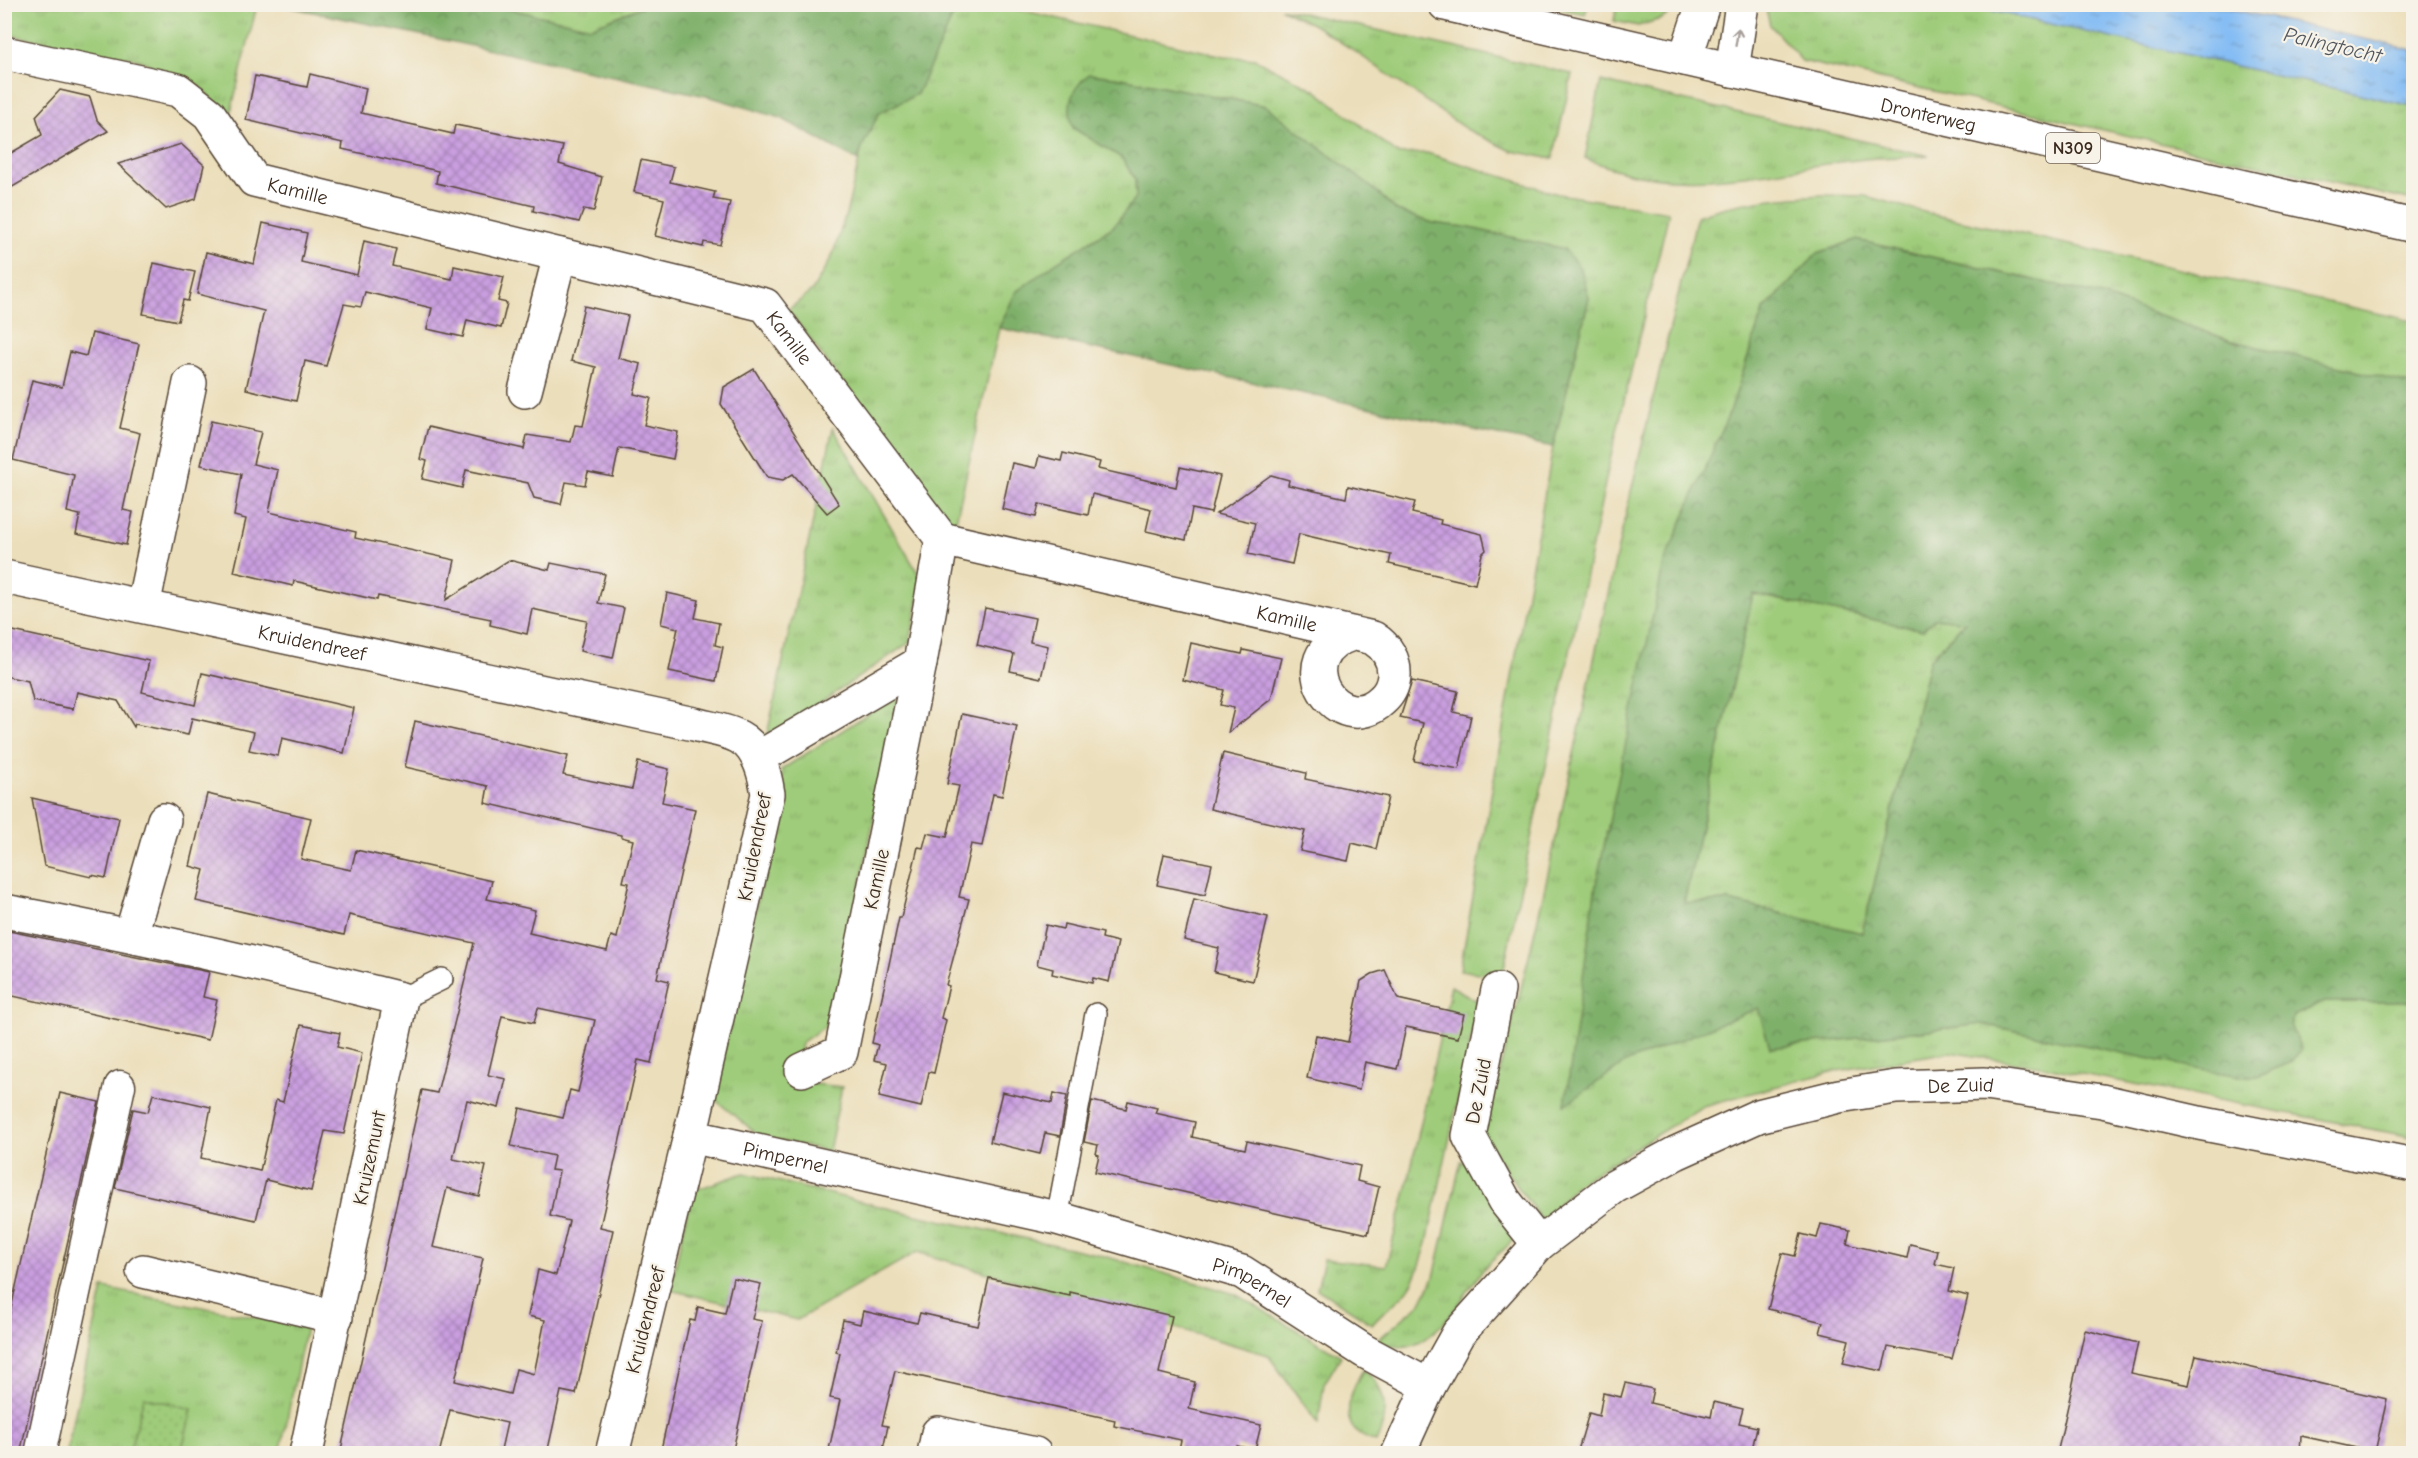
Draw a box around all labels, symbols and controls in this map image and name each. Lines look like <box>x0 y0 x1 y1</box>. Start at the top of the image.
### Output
water label: Palingtocht <box>2282 22 2386 68</box>
one-way arrow <box>1732 28 1743 47</box>
street label: Dronterweg <box>1878 93 1978 137</box>
road number: N309 <box>2046 133 2100 163</box>
street label: Kamille <box>265 173 330 210</box>
street label: Kamille <box>762 307 817 369</box>
street label: Kamille <box>1254 601 1319 637</box>
street label: Kruidendreef <box>256 620 369 666</box>
street label: Kruidendreef <box>733 790 776 903</box>
street label: Kamille <box>859 847 894 912</box>
street label: De Zuid <box>1461 1056 1496 1126</box>
street label: De Zuid <box>1927 1073 1995 1098</box>
street label: Kruizemunt <box>348 1108 391 1207</box>
street label: Pimpernel <box>741 1137 830 1178</box>
street label: Pimpernel <box>1210 1253 1295 1313</box>
street label: Kruidendreef <box>621 1263 670 1376</box>

